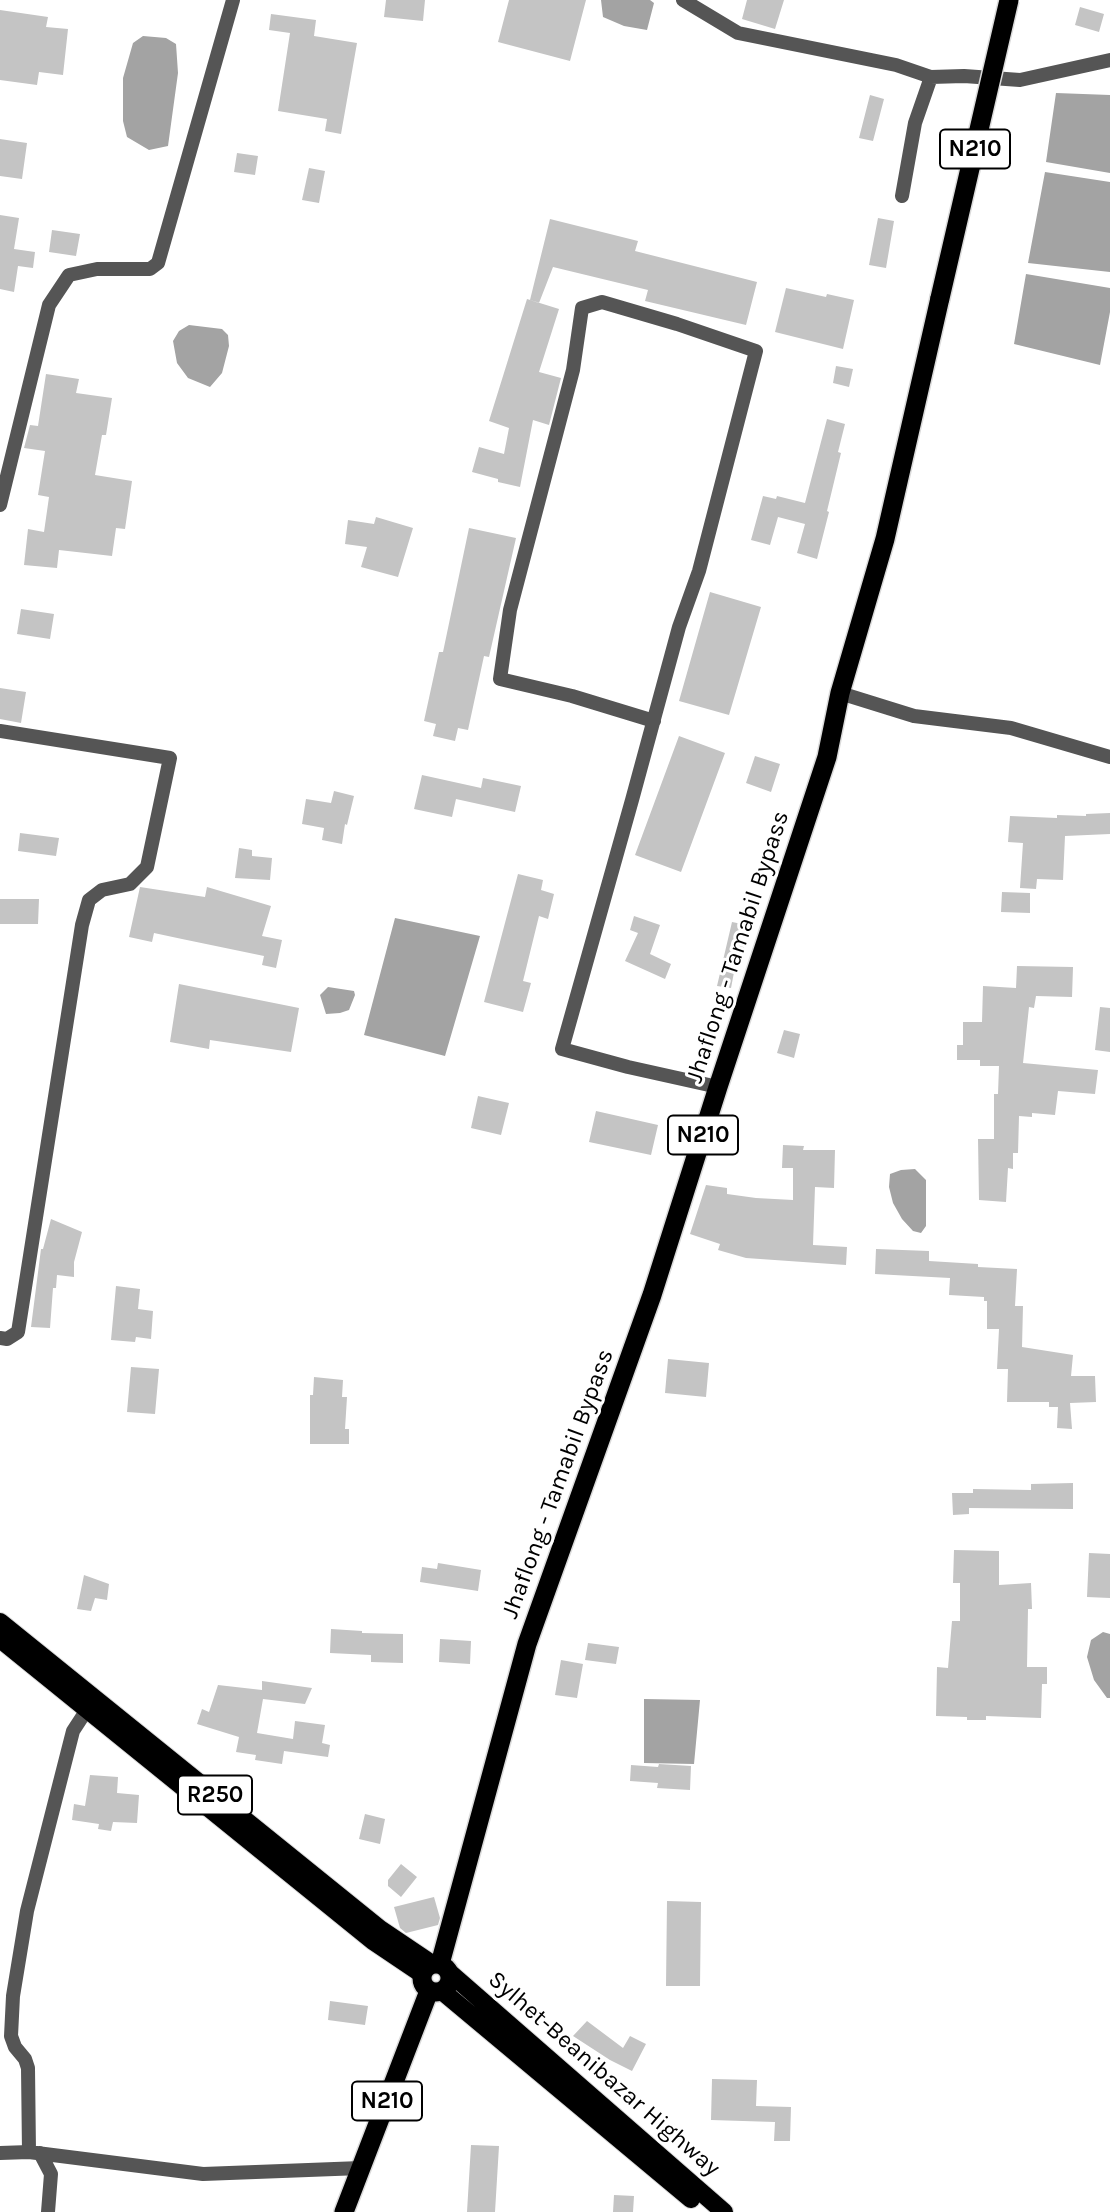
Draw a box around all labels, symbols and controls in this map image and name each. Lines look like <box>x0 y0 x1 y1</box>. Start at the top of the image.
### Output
road number: N210 <box>940 130 1010 168</box>
street label: Jhaflong - Tamabil Bypass <box>680 807 796 1087</box>
road number: N210 <box>668 1116 738 1154</box>
street label: Jhaflong - Tamabil Bypass <box>496 1345 620 1623</box>
road number: R250 <box>178 1776 252 1814</box>
street label: Sylhet-Beanibazar Highway <box>482 1965 726 2183</box>
road number: N210 <box>352 2082 422 2120</box>

